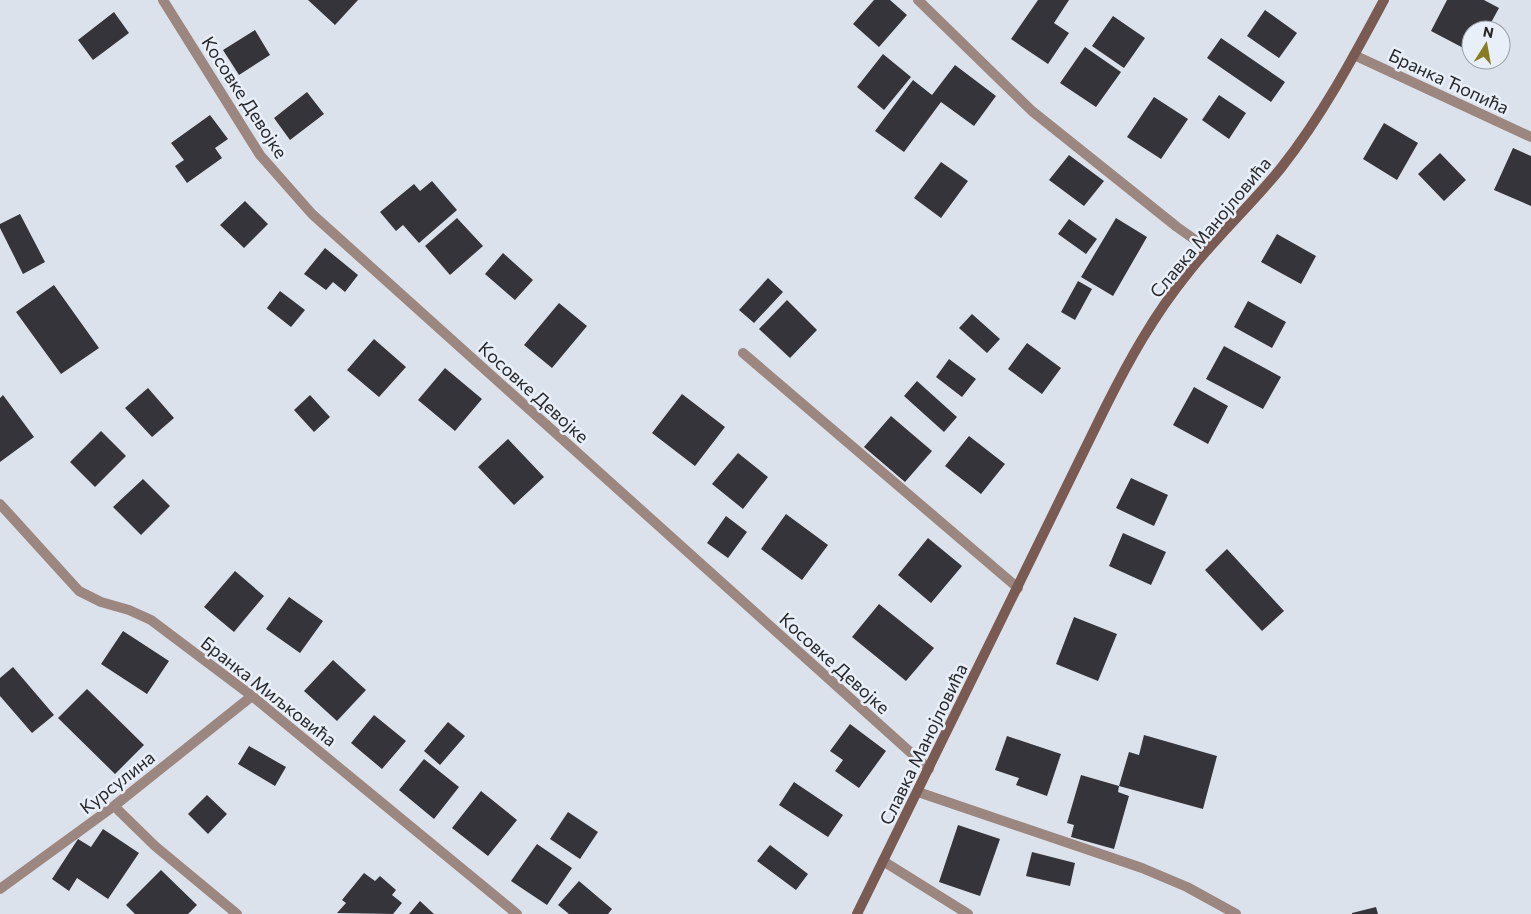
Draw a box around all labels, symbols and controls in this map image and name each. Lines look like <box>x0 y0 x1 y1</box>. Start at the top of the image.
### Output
north arrow <box>1461 20 1511 70</box>
text: N <box>1482 22 1495 41</box>
street label: Косовке Девојке <box>197 32 293 162</box>
street label: Бранка Ћопића <box>1385 44 1513 118</box>
street label: Славка Манојловића <box>1145 152 1275 302</box>
street label: Косовке Девојке <box>474 337 594 447</box>
street label: Косовке Девојке <box>775 608 895 718</box>
street label: Бранка Миљковића <box>197 631 341 751</box>
street label: Славка Манојловића <box>874 660 972 828</box>
street label: Курсулина <box>75 746 159 818</box>

